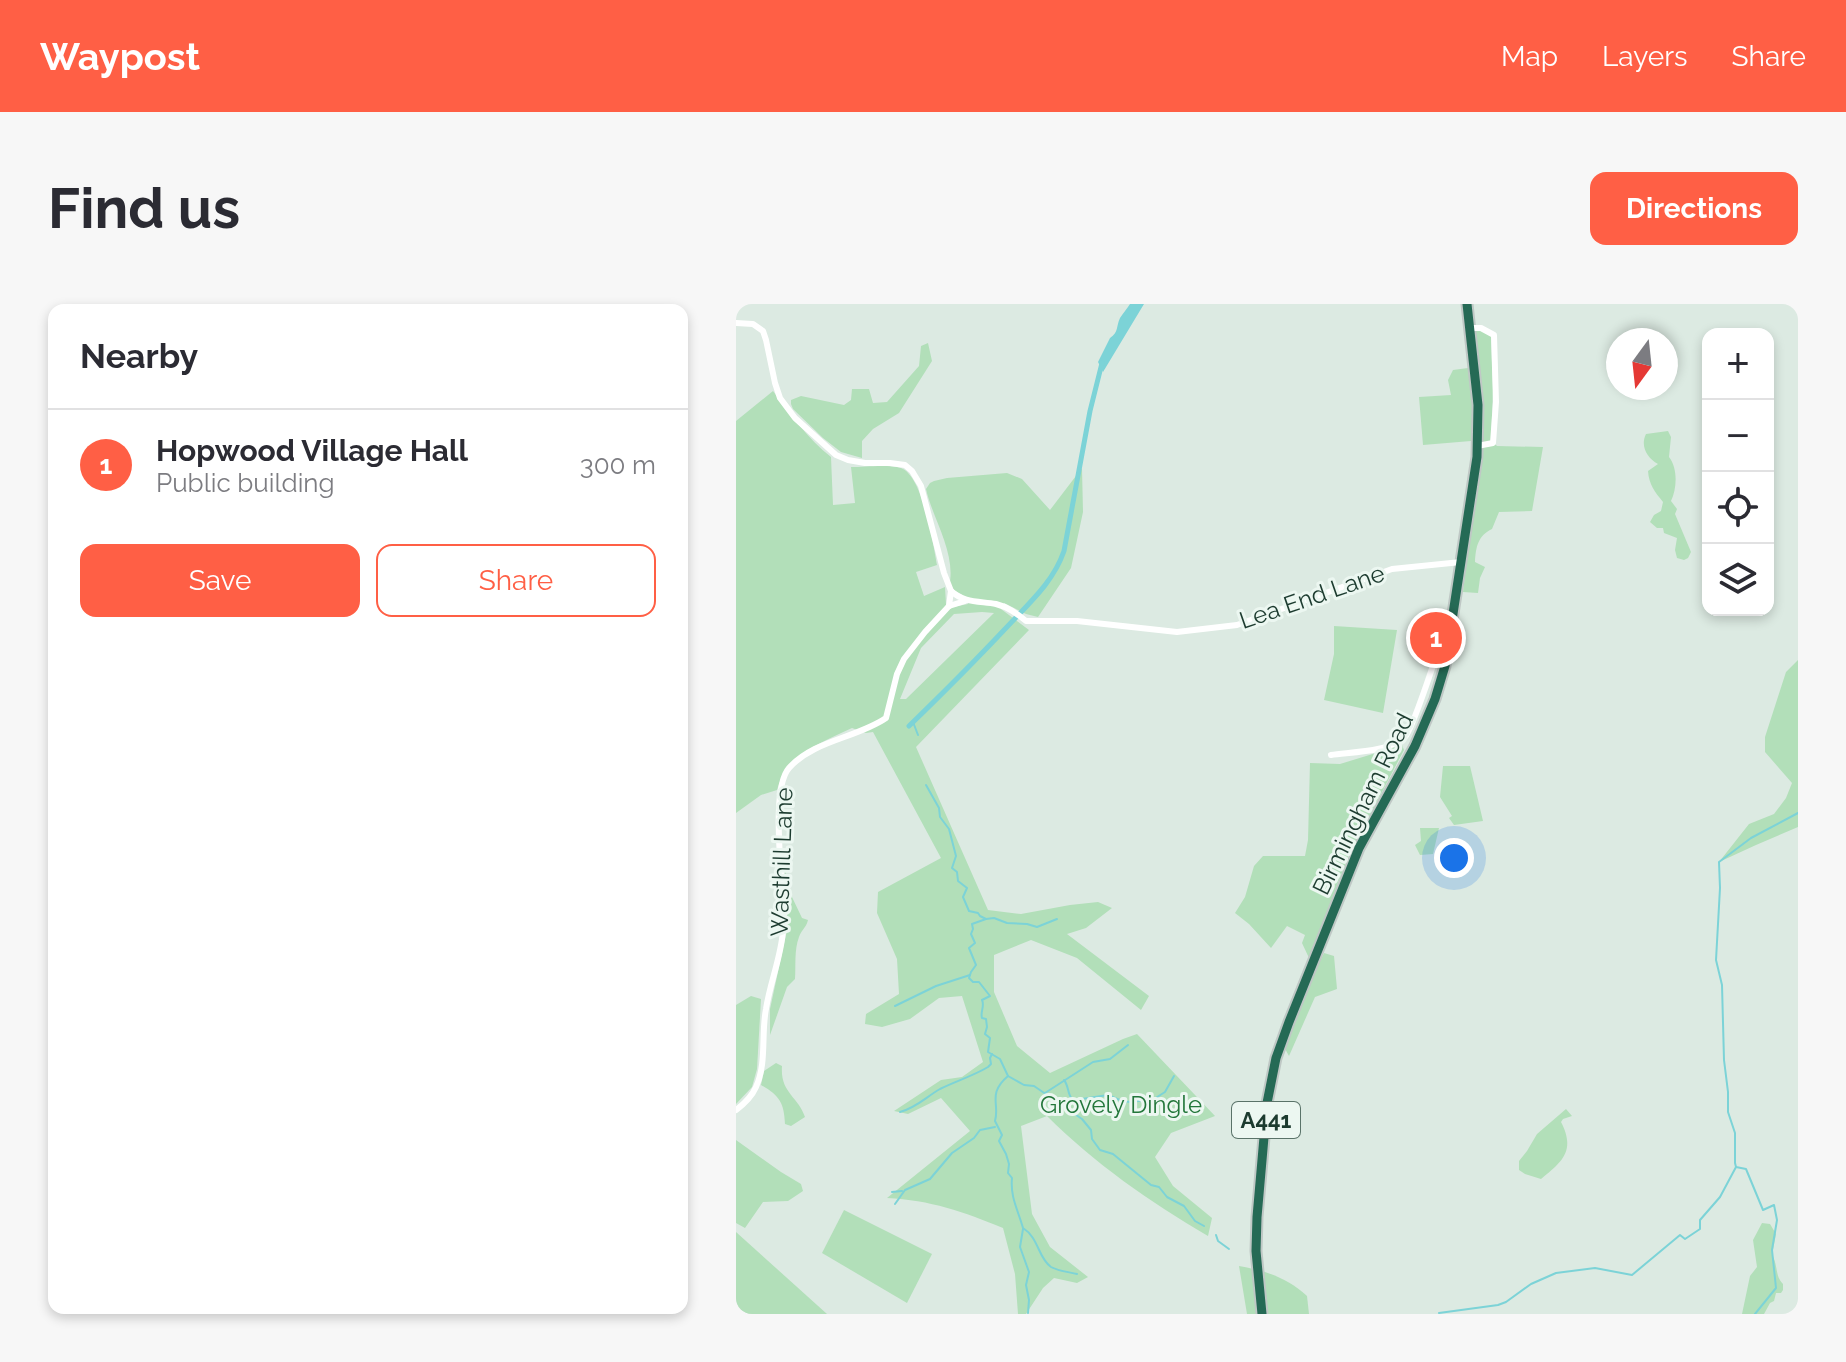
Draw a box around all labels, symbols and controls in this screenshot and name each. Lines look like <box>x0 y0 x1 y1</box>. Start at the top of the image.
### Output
text: Waypost <box>40 34 200 79</box>
text: Map <box>1501 40 1558 73</box>
text: Layers <box>1602 40 1688 73</box>
text: Share <box>1732 40 1806 73</box>
button: Directions <box>1590 172 1798 245</box>
text: Find us <box>48 175 240 241</box>
north arrow <box>1606 328 1678 400</box>
map controls <box>1702 328 1774 616</box>
button: + <box>1702 328 1774 400</box>
text: Nearby <box>80 336 198 376</box>
button: − <box>1702 400 1774 472</box>
text: Hopwood Village Hall <box>156 433 468 468</box>
text: 1 <box>100 450 112 480</box>
text: 300 m <box>580 450 656 480</box>
text: Public building <box>156 468 335 498</box>
button: locate <box>1702 472 1774 544</box>
button: Save <box>80 544 360 617</box>
button: Share <box>376 544 656 617</box>
button: layers <box>1702 544 1774 616</box>
street label: Lea End Lane <box>1235 558 1388 635</box>
pin: 1 <box>1410 608 1462 668</box>
street label: Birmingham Road <box>1306 708 1419 899</box>
street label: Wasthill Lane <box>764 787 799 937</box>
your location <box>1434 838 1474 878</box>
park label: Grovely Dingle <box>1040 1090 1202 1119</box>
road number: A441 <box>1232 1102 1300 1138</box>

